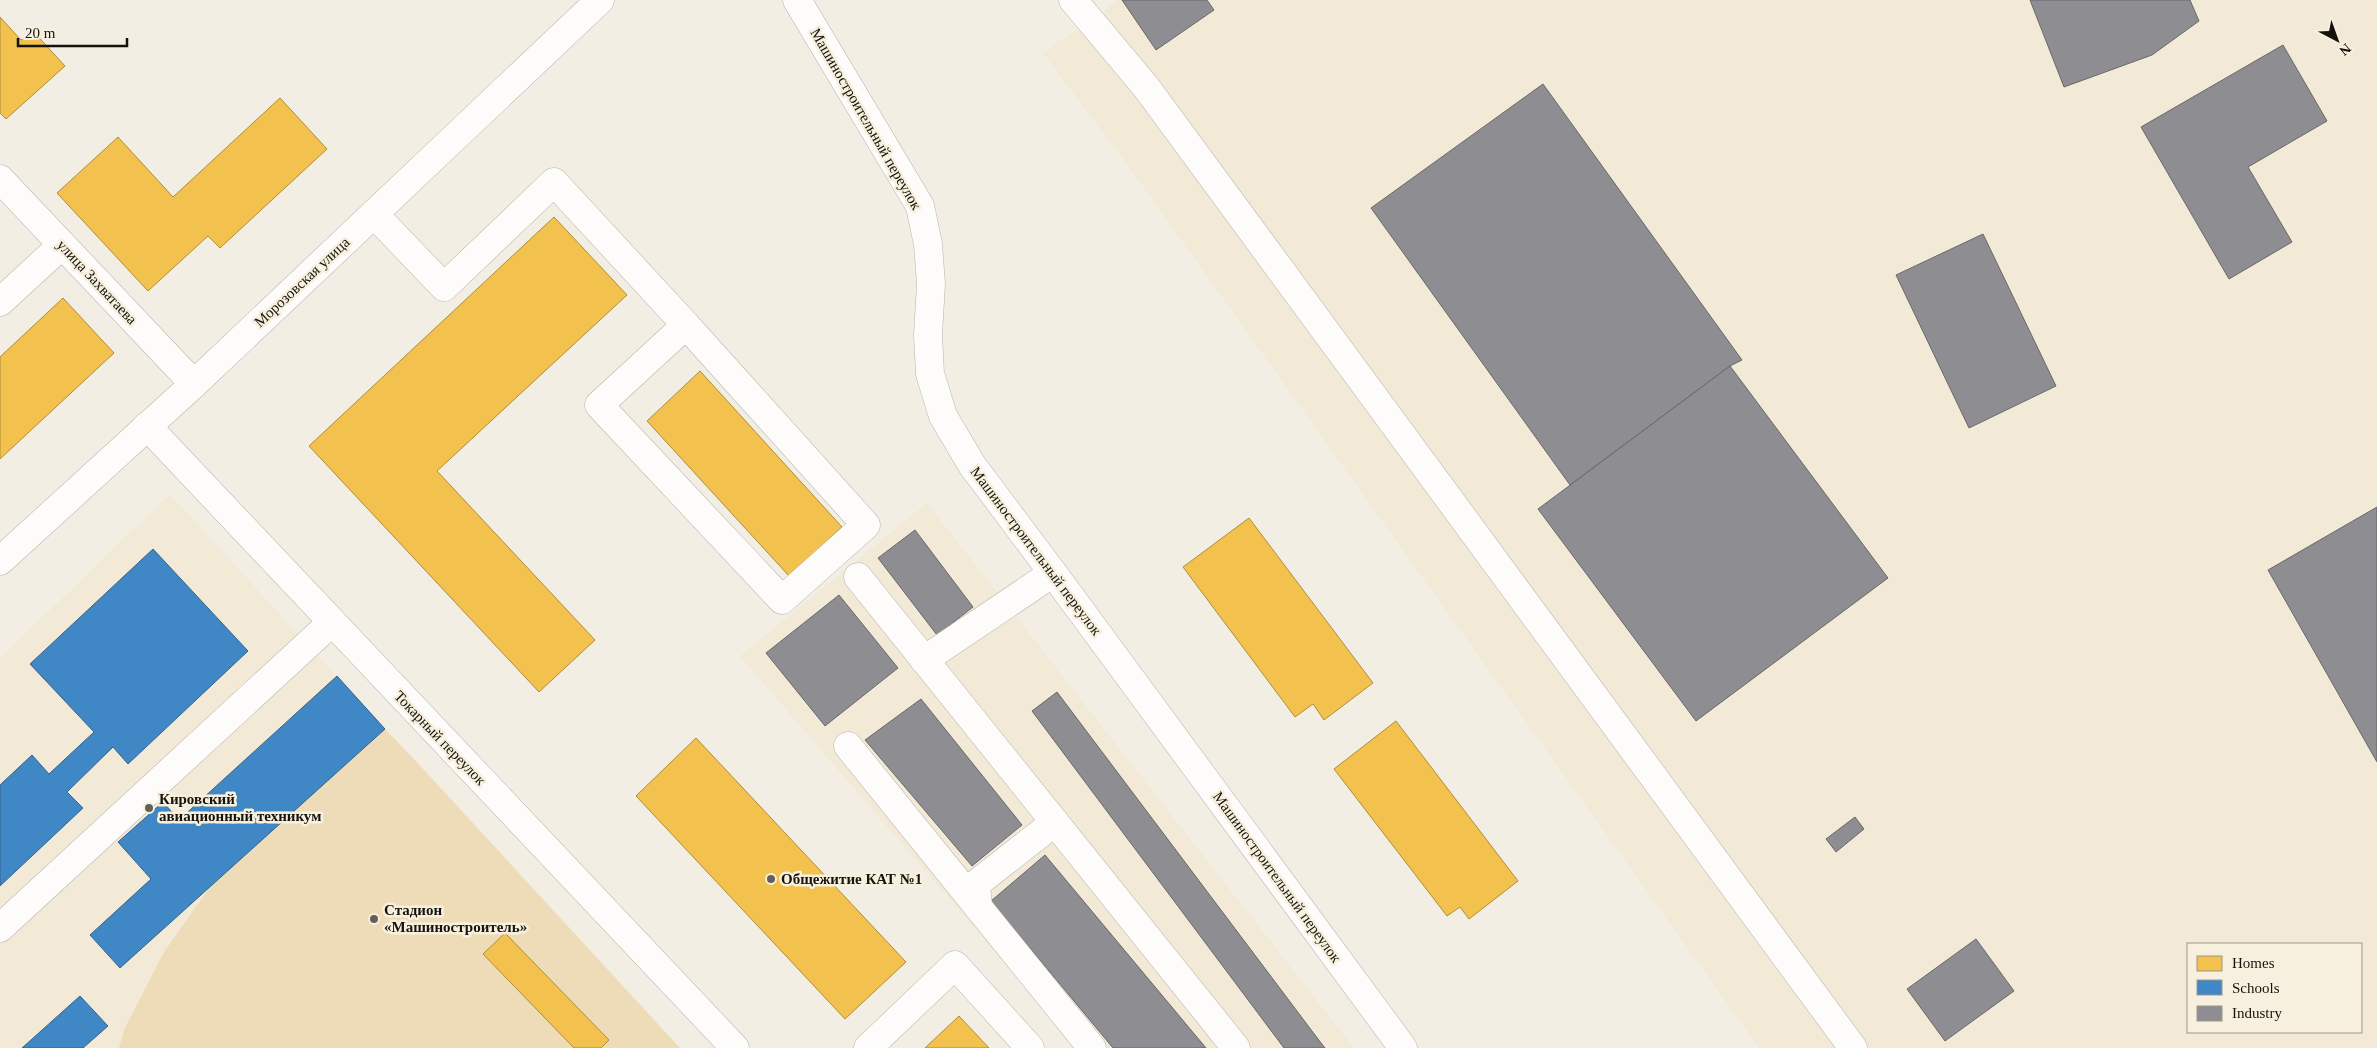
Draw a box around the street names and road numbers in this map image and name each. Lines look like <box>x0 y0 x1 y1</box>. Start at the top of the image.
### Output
street label: Машиностроительный переулок <box>807 25 925 213</box>
street label: Морозовская улица <box>251 234 353 330</box>
street label: улица Захватаева <box>54 237 140 328</box>
street label: Машиностроительный переулок <box>967 464 1105 639</box>
street label: Токарный переулок <box>391 688 489 789</box>
street label: Машиностроительный переулок <box>1210 789 1345 966</box>

